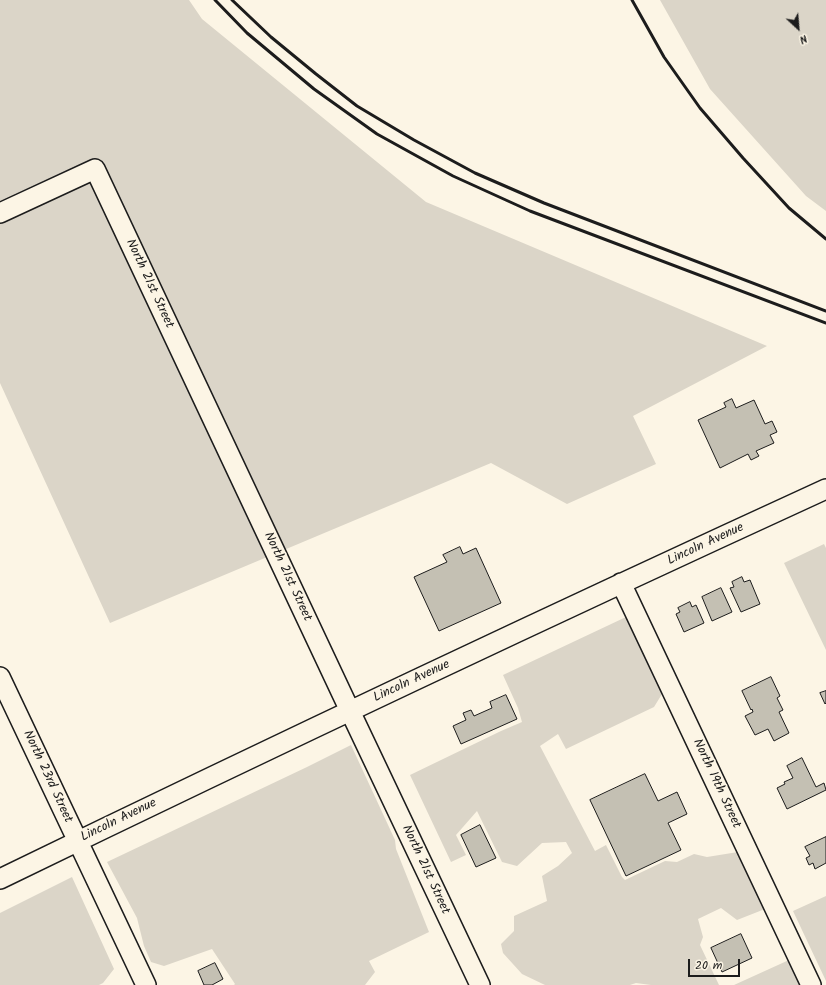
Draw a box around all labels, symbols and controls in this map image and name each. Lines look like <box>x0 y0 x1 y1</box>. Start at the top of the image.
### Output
north arrow <box>778 8 818 48</box>
text: N <box>796 29 810 48</box>
street label: North 21st Street <box>122 237 176 331</box>
street label: Lincoln Avenue <box>665 521 747 569</box>
street label: North 21st Street <box>260 530 314 624</box>
street label: Lincoln Avenue <box>371 658 453 706</box>
street label: North 23rd Street <box>19 728 75 826</box>
street label: North 19th Street <box>688 737 744 831</box>
street label: Lincoln Avenue <box>79 796 159 846</box>
street label: North 21st Street <box>398 823 452 917</box>
scale bar <box>690 951 742 977</box>
text: 20 m <box>695 956 722 975</box>

